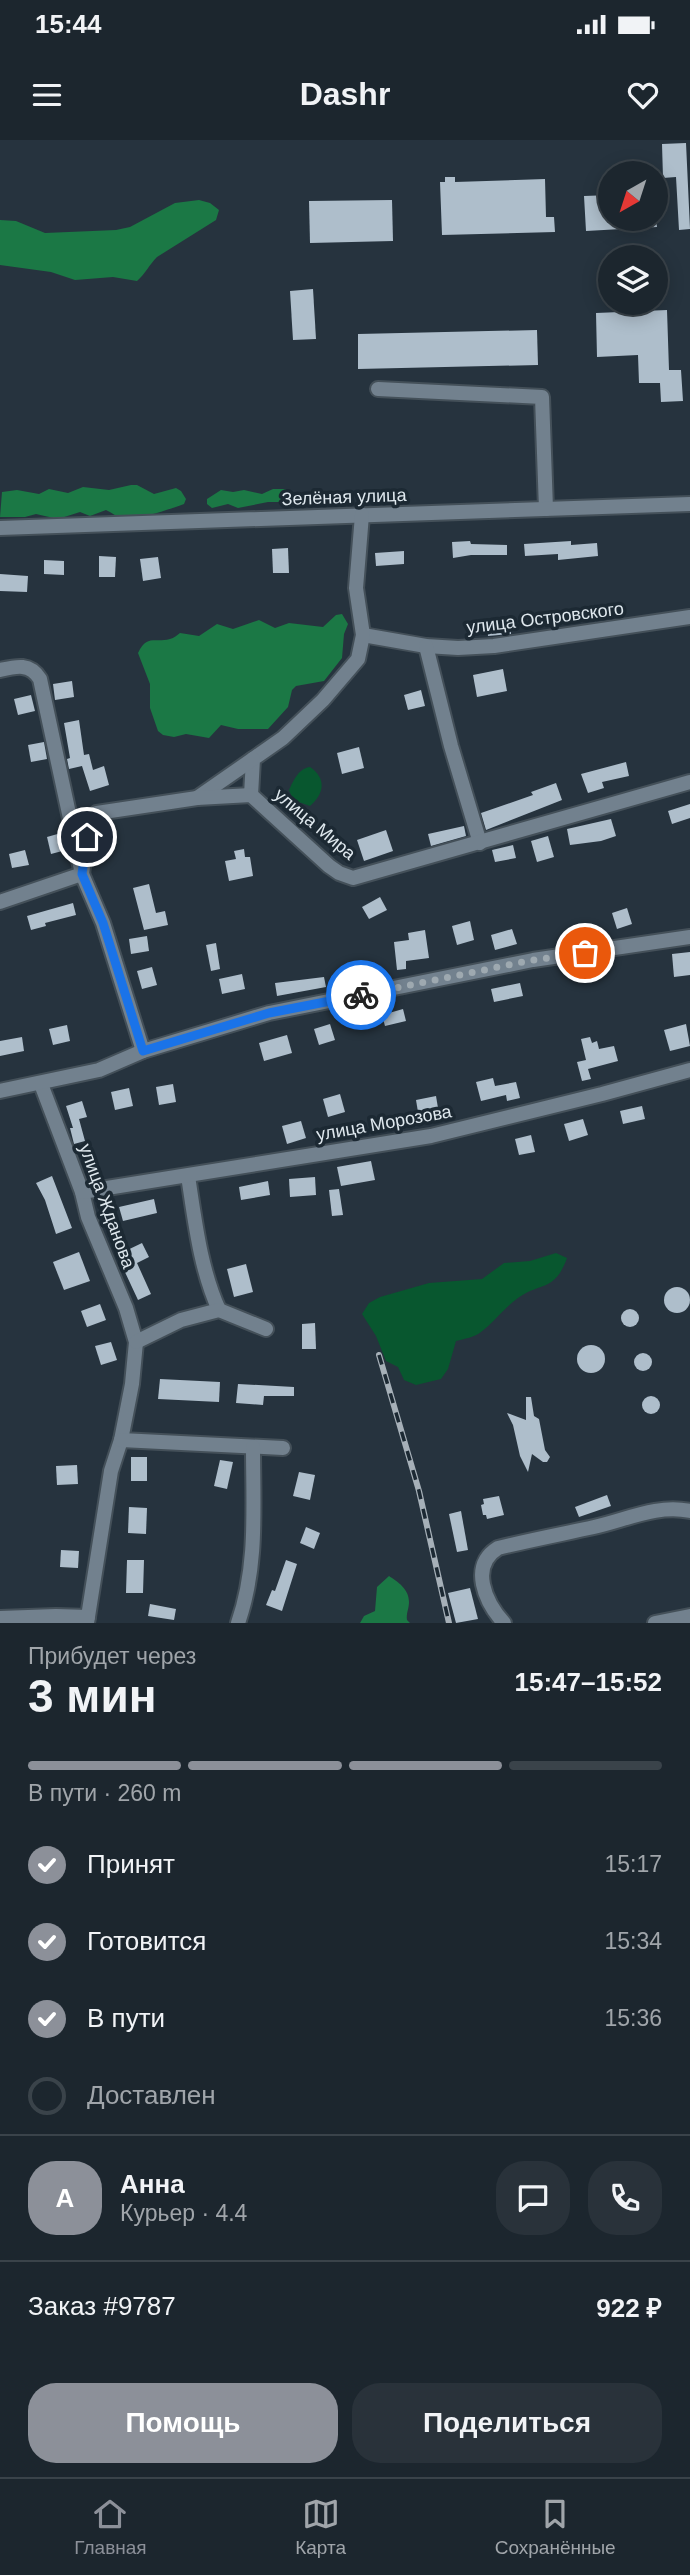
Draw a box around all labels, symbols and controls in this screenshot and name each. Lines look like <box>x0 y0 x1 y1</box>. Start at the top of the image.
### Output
text: 15:44 <box>35 9 102 39</box>
icon: menu <box>28 76 66 114</box>
text: Dashr <box>300 76 390 112</box>
icon: heart <box>624 76 662 114</box>
north arrow <box>598 161 668 231</box>
map controls <box>598 161 668 315</box>
button: layers <box>598 245 668 315</box>
street label: Зелёная улица <box>281 485 408 509</box>
street label: улица Островского <box>465 598 625 638</box>
street label: улица Мира <box>270 784 360 864</box>
pin <box>57 807 117 867</box>
icon: home <box>68 818 106 856</box>
pin <box>555 923 615 983</box>
icon: bag <box>566 934 604 972</box>
courier <box>326 960 396 1030</box>
icon: bike <box>342 976 380 1014</box>
street label: улица Морозова <box>315 1101 454 1145</box>
street label: улица Жданова <box>75 1141 139 1272</box>
text: Прибудет через <box>28 1643 196 1669</box>
text: 15:47–15:52 <box>515 1667 662 1697</box>
text: 3 мин <box>28 1670 156 1722</box>
text: В пути · 260 m <box>28 1780 181 1806</box>
icon: check <box>28 1846 66 1884</box>
text: Принят <box>87 1849 175 1879</box>
text: 15:17 <box>604 1851 662 1877</box>
icon: check <box>28 1923 66 1961</box>
text: Готовится <box>87 1926 206 1956</box>
text: 15:34 <box>604 1928 662 1954</box>
icon: check <box>28 2000 66 2038</box>
text: В пути <box>87 2003 165 2033</box>
text: 15:36 <box>604 2005 662 2031</box>
text: Доставлен <box>87 2080 216 2110</box>
button: chat <box>496 2161 570 2235</box>
button: phone <box>588 2161 662 2235</box>
text: Анна <box>120 2169 185 2199</box>
text: А <box>56 2183 74 2213</box>
text: Курьер · 4.4 <box>120 2200 247 2226</box>
text: Заказ #9787 <box>28 2291 176 2321</box>
text: 922 ₽ <box>596 2293 662 2323</box>
button: Помощь <box>28 2383 338 2463</box>
button: Поделиться <box>352 2383 662 2463</box>
tab: Главная <box>74 2495 147 2559</box>
tab: Карта <box>295 2495 346 2559</box>
tab: Сохранённые <box>495 2495 616 2559</box>

